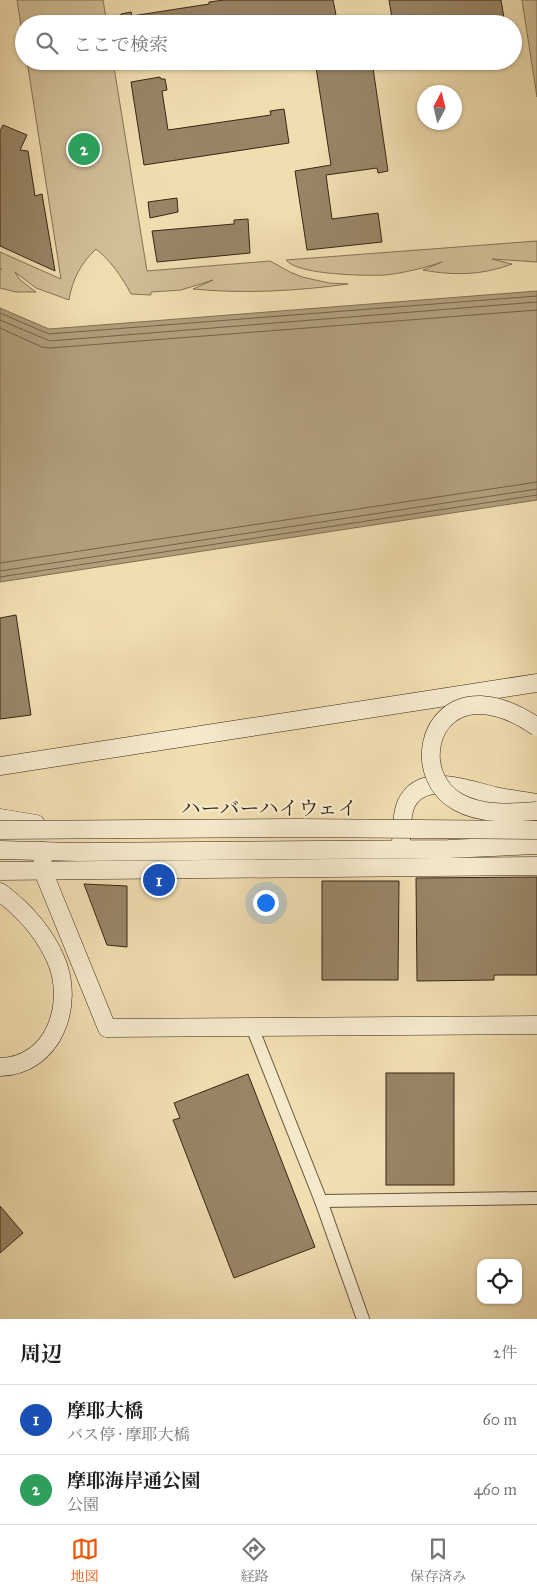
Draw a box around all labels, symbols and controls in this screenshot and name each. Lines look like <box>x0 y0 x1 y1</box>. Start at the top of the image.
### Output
search box <box>15 15 522 70</box>
icon: search <box>33 29 61 57</box>
text: ここで検索 <box>73 33 168 56</box>
north arrow <box>417 85 462 130</box>
pin: 2 <box>68 130 100 168</box>
street label: ハーバーハイウェイ <box>180 796 358 820</box>
pin: 1 <box>143 861 175 899</box>
your location <box>253 890 279 916</box>
map controls <box>477 1259 522 1304</box>
button: locate <box>477 1259 522 1304</box>
text: 周辺 <box>20 1341 62 1367</box>
text: 2件 <box>493 1343 517 1362</box>
text: 摩耶大橋 <box>67 1399 143 1422</box>
text: 1 <box>33 1410 39 1429</box>
text: 60 m <box>483 1410 517 1429</box>
text: バス停 · 摩耶大橋 <box>67 1425 189 1444</box>
text: 摩耶海岸通公園 <box>67 1469 200 1492</box>
text: 2 <box>32 1480 40 1499</box>
text: 460 m <box>474 1480 517 1499</box>
text: 公園 <box>67 1495 99 1514</box>
tab: 地図 <box>71 1535 99 1585</box>
tab: 経路 <box>240 1535 268 1585</box>
tab: 保存済み <box>410 1535 466 1585</box>

